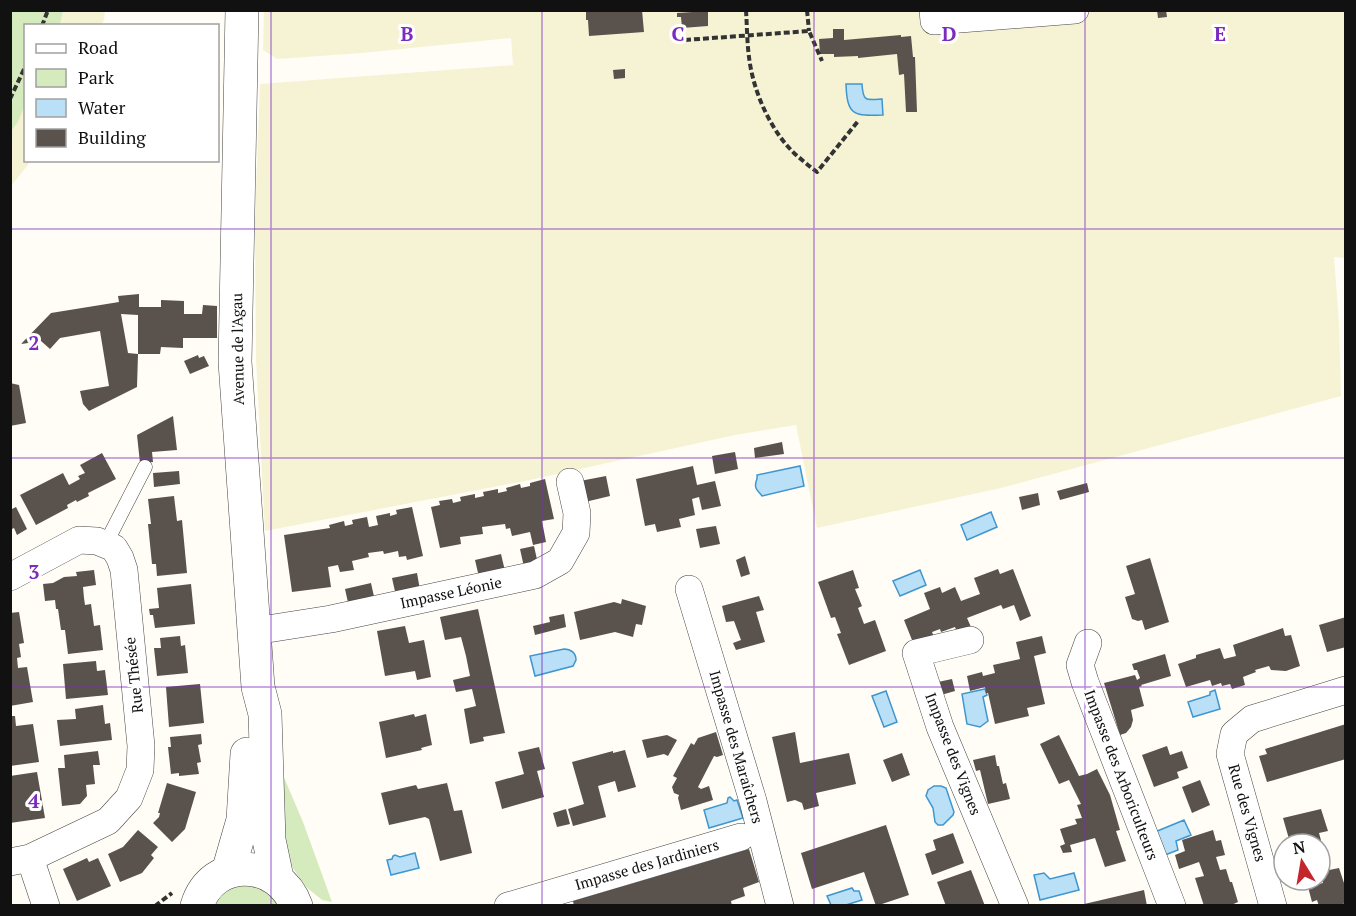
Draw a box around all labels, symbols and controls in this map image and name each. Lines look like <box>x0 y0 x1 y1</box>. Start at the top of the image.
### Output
text: B <box>401 20 414 47</box>
text: C <box>671 20 685 47</box>
text: D <box>942 20 956 47</box>
text: E <box>1214 20 1226 47</box>
legend <box>24 24 219 162</box>
text: Road <box>78 35 118 59</box>
text: Park <box>78 65 115 89</box>
text: Water <box>78 95 125 119</box>
text: Building <box>78 125 146 149</box>
street label: Avenue de l'Agau <box>226 292 248 405</box>
text: 2 <box>28 329 40 356</box>
text: 3 <box>28 558 40 585</box>
street label: Impasse Léonie <box>398 571 504 613</box>
street label: Rue Thésée <box>119 636 147 714</box>
street label: Impasse des Maraîchers <box>706 668 768 826</box>
street label: Impasse des Arboriculteurs <box>1080 687 1164 863</box>
street label: Impasse des Vignes <box>921 690 987 818</box>
street label: Rue des Vignes <box>1224 762 1271 864</box>
text: 4 <box>28 787 40 814</box>
north arrow <box>1272 832 1332 892</box>
street label: Impasse des Jardiniers <box>572 834 721 894</box>
text: N <box>1291 835 1307 859</box>

